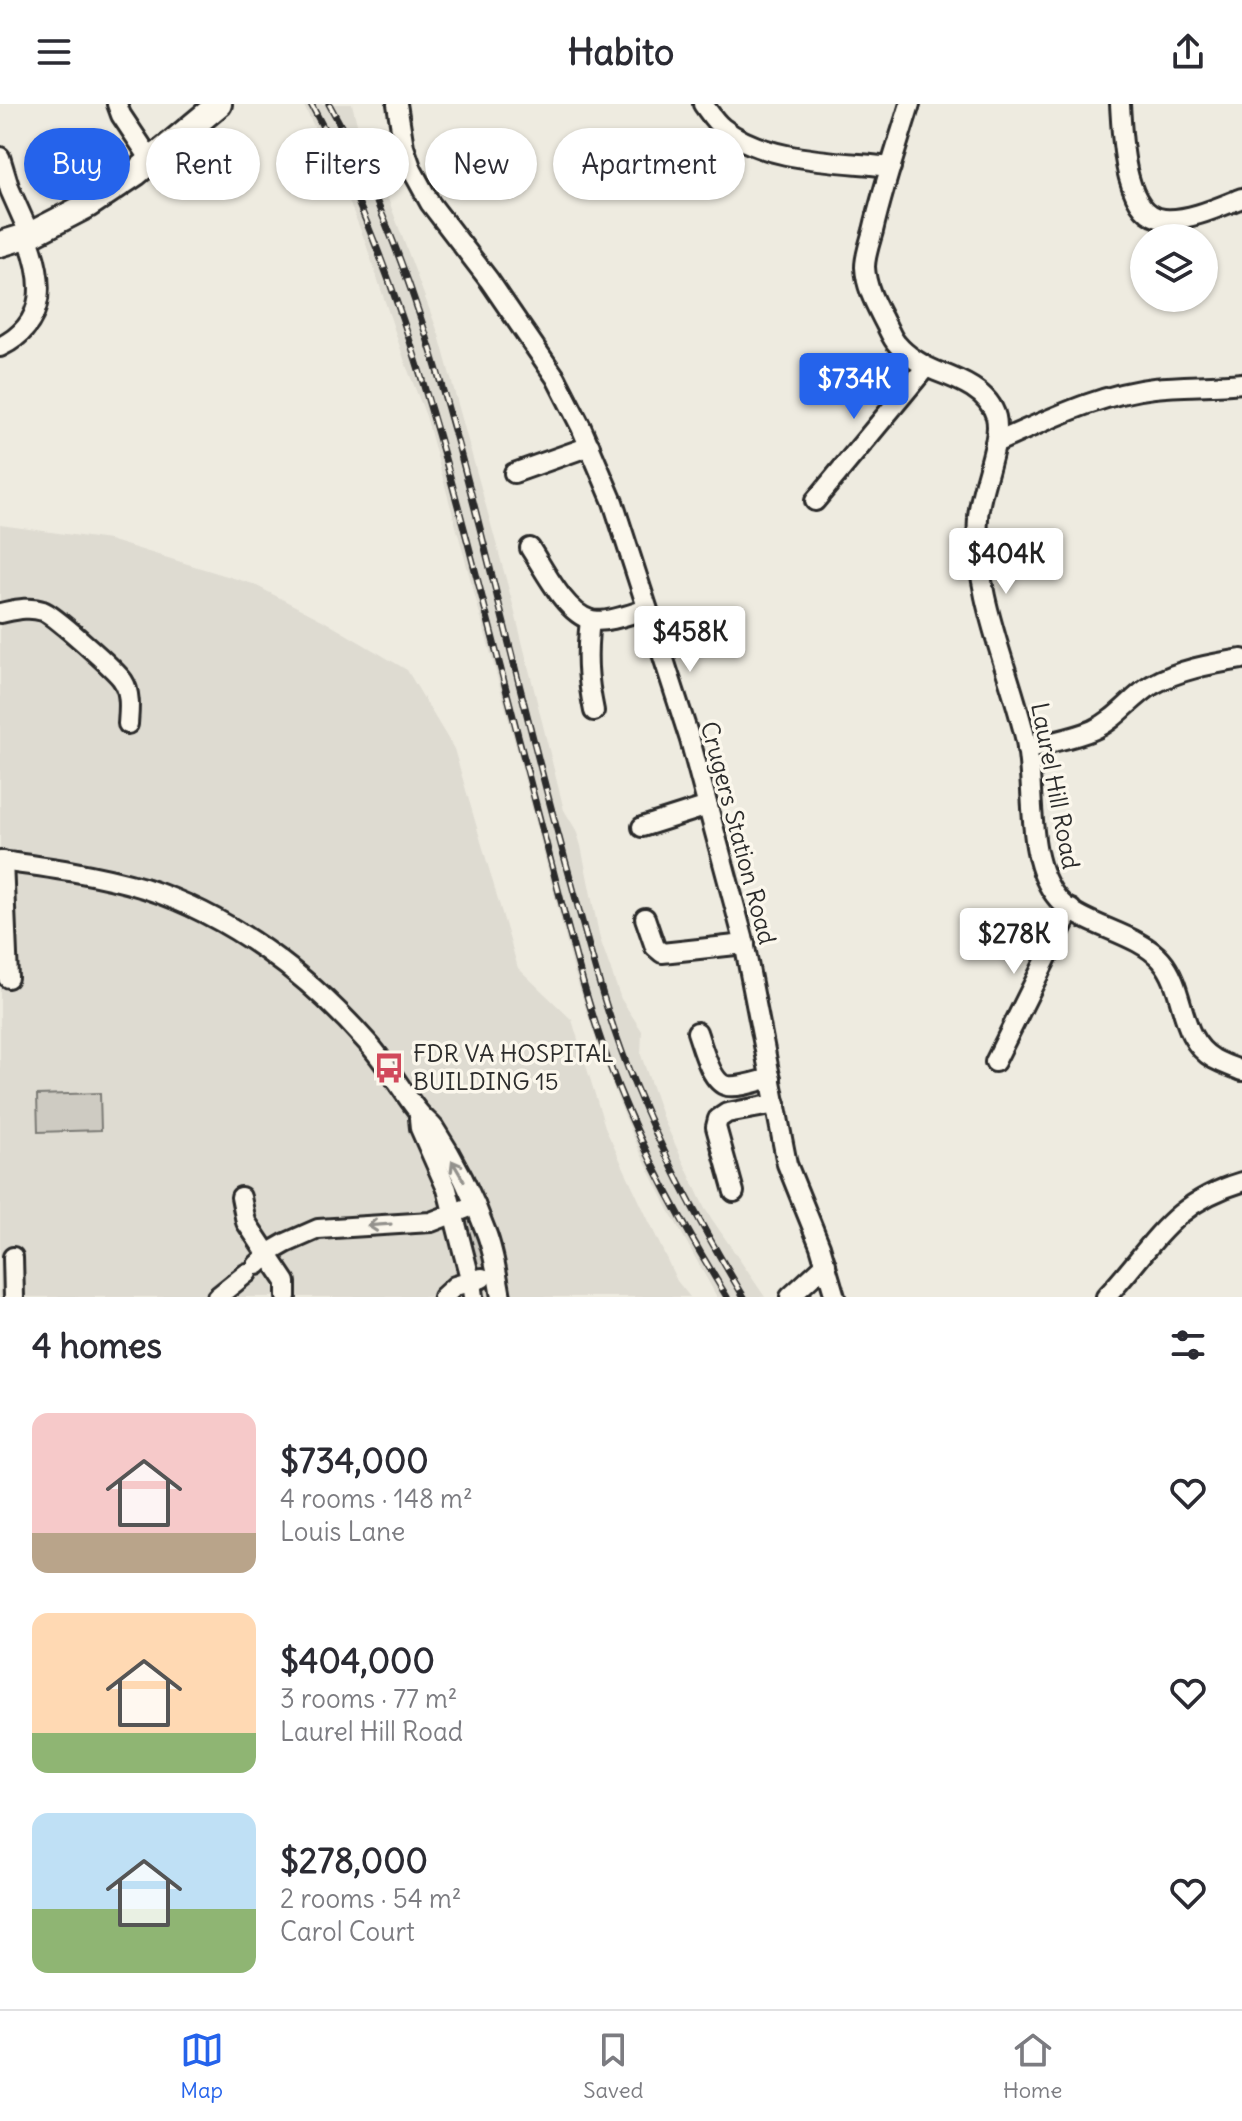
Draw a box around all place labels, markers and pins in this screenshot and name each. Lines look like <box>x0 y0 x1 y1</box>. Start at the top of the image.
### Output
pin: $734K <box>798 353 910 421</box>
pin: $404K <box>950 528 1062 596</box>
pin: $458K <box>634 606 746 674</box>
pin: $278K <box>958 908 1070 976</box>
place label: FDR VA HOSPITAL BUILDING 15 <box>413 1038 614 1096</box>
bus stop icon: FDR VA HOSPITAL BUILDING 15 <box>372 1051 406 1085</box>

